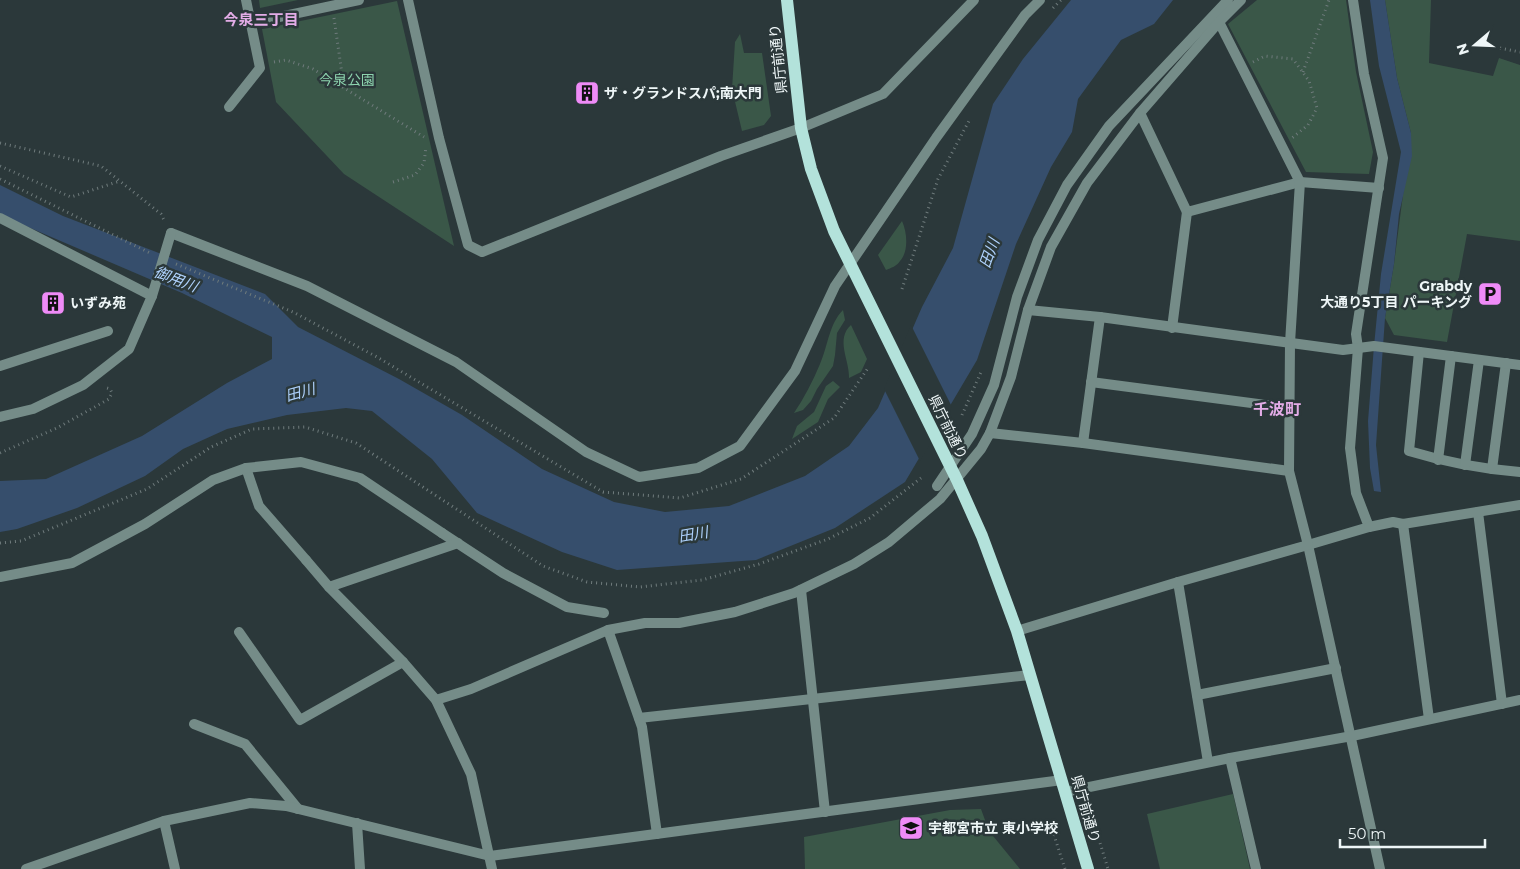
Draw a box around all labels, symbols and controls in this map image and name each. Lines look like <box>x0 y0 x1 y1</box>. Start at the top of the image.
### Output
district label: 今泉三丁目 <box>223 10 299 29</box>
north arrow <box>1450 20 1500 70</box>
street label: 県庁前通り <box>765 23 791 95</box>
text: N <box>1452 41 1473 58</box>
park label: 今泉公園 <box>319 71 375 89</box>
building icon: ザ・グランドスパ;南大門 <box>574 80 600 106</box>
place label: ザ・グランドスパ;南大門 <box>604 84 762 102</box>
water label: 田川 <box>975 234 1004 270</box>
water label: 御用川 <box>152 262 202 297</box>
place label: Grabdy 大通り5丁目 パーキング <box>1320 277 1473 311</box>
parking icon: Grabdy 大通り5丁目 パーキング <box>1477 281 1503 307</box>
building icon: いずみ苑 <box>40 290 66 316</box>
place label: いずみ苑 <box>70 294 126 312</box>
water label: 田川 <box>283 378 319 405</box>
street label: 県庁前通り <box>925 392 971 462</box>
district label: 千波町 <box>1253 400 1301 419</box>
water label: 田川 <box>677 522 711 546</box>
street label: 県庁前通り <box>1068 773 1104 845</box>
school or university icon: 宇都宮市立 東小学校 <box>898 815 924 841</box>
scale bar <box>1340 816 1485 848</box>
place label: 宇都宮市立 東小学校 <box>928 819 1058 837</box>
text: 50 m <box>1348 824 1386 843</box>

